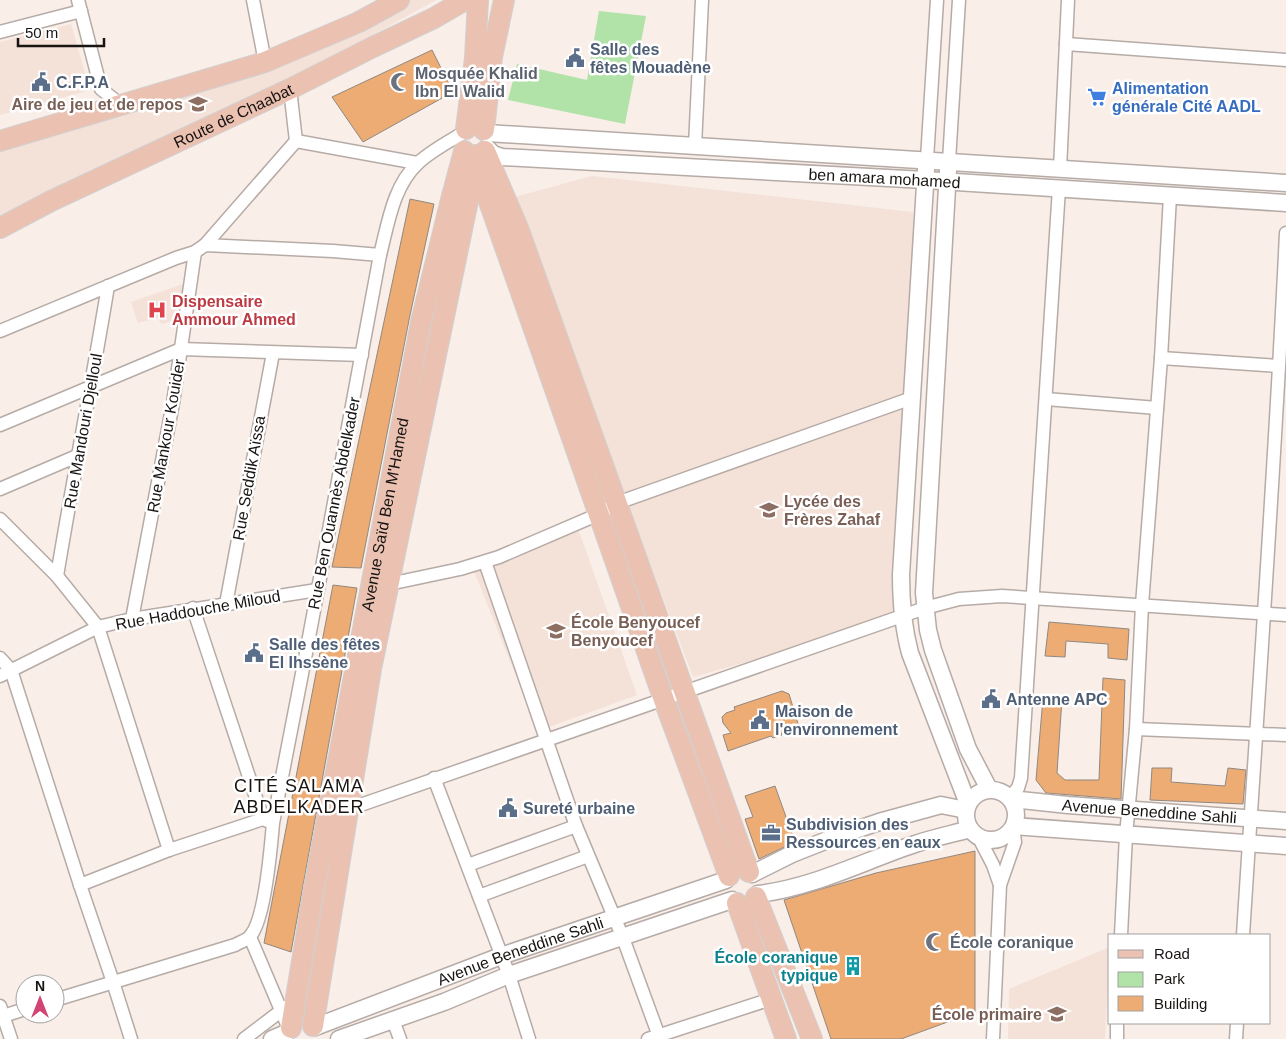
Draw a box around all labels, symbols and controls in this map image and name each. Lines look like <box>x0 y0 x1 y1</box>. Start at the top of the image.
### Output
scale bar <box>18 15 104 47</box>
text: 50 m <box>25 24 58 41</box>
place label: Salle des fêtes Mouadène <box>590 41 711 76</box>
public building icon: Salle des fêtes Mouadène <box>564 47 586 69</box>
place label: Mosquée Khalid Ibn El Walid <box>415 65 538 100</box>
public building icon: C.F.P.A <box>30 71 52 93</box>
mosque icon: Mosquée Khalid Ibn El Walid <box>389 71 411 93</box>
place label: C.F.P.A <box>56 74 110 91</box>
street label: Route de Chaabat <box>171 80 296 151</box>
place label: Alimentation générale Cité AADL <box>1112 80 1261 115</box>
supermarket icon: Alimentation générale Cité AADL <box>1086 86 1108 108</box>
school or university icon: Aire de jeu et de repos <box>187 93 209 115</box>
place label: Aire de jeu et de repos <box>11 96 183 113</box>
street label: ben amara mohamed <box>808 165 961 191</box>
place label: Dispensaire Ammour Ahmed <box>172 293 296 328</box>
hospital icon: Dispensaire Ammour Ahmed <box>146 299 168 321</box>
street label: Rue Mandouri Djelloul <box>61 352 105 510</box>
street label: Rue Mankour Kouider <box>144 357 188 514</box>
street label: Rue Ben Ouannès Abdelkader <box>305 395 363 611</box>
street label: Rue Seddik Aïssa <box>230 414 268 542</box>
street label: Avenue Saïd Ben M'Hamed <box>358 416 411 613</box>
place label: Lycée des Frères Zahaf <box>784 493 881 528</box>
school or university icon: Lycée des Frères Zahaf <box>758 499 780 521</box>
street label: Rue Haddouche Miloud <box>114 587 282 633</box>
place label: École Benyoucef Benyoucef <box>571 613 701 649</box>
school or university icon: École Benyoucef Benyoucef <box>545 620 567 642</box>
place label: Salle des fêtes El Ihssène <box>269 636 380 671</box>
public building icon: Salle des fêtes El Ihssène <box>243 642 265 664</box>
public building icon: Antenne APC <box>980 688 1002 710</box>
place label: Antenne APC <box>1006 691 1108 708</box>
place label: Maison de l'environnement <box>775 703 899 738</box>
public building icon: Maison de l'environnement <box>749 709 771 731</box>
district label: CITÉ SALAMA ABDELKADER <box>233 776 365 817</box>
street label: Avenue Beneddine Sahli <box>1061 796 1237 826</box>
public building icon: Sureté urbaine <box>497 797 519 819</box>
place label: Sureté urbaine <box>523 800 635 817</box>
place label: Subdivision des Ressources en eaux <box>786 816 941 851</box>
office icon: Subdivision des Ressources en eaux <box>760 822 782 844</box>
street label: Avenue Beneddine Sahli <box>435 914 606 988</box>
mosque icon: École coranique <box>924 931 946 953</box>
place label: École coranique <box>950 933 1074 951</box>
legend <box>1108 934 1271 1024</box>
text: Road <box>1154 945 1190 962</box>
place label: École coranique typique <box>714 948 838 984</box>
building icon: École coranique typique <box>842 955 864 977</box>
text: Park <box>1154 970 1185 987</box>
north arrow <box>15 974 65 1024</box>
text: N <box>35 978 45 994</box>
text: Building <box>1154 995 1207 1012</box>
school or university icon: École primaire <box>1046 1003 1068 1025</box>
place label: École primaire <box>932 1005 1042 1023</box>

